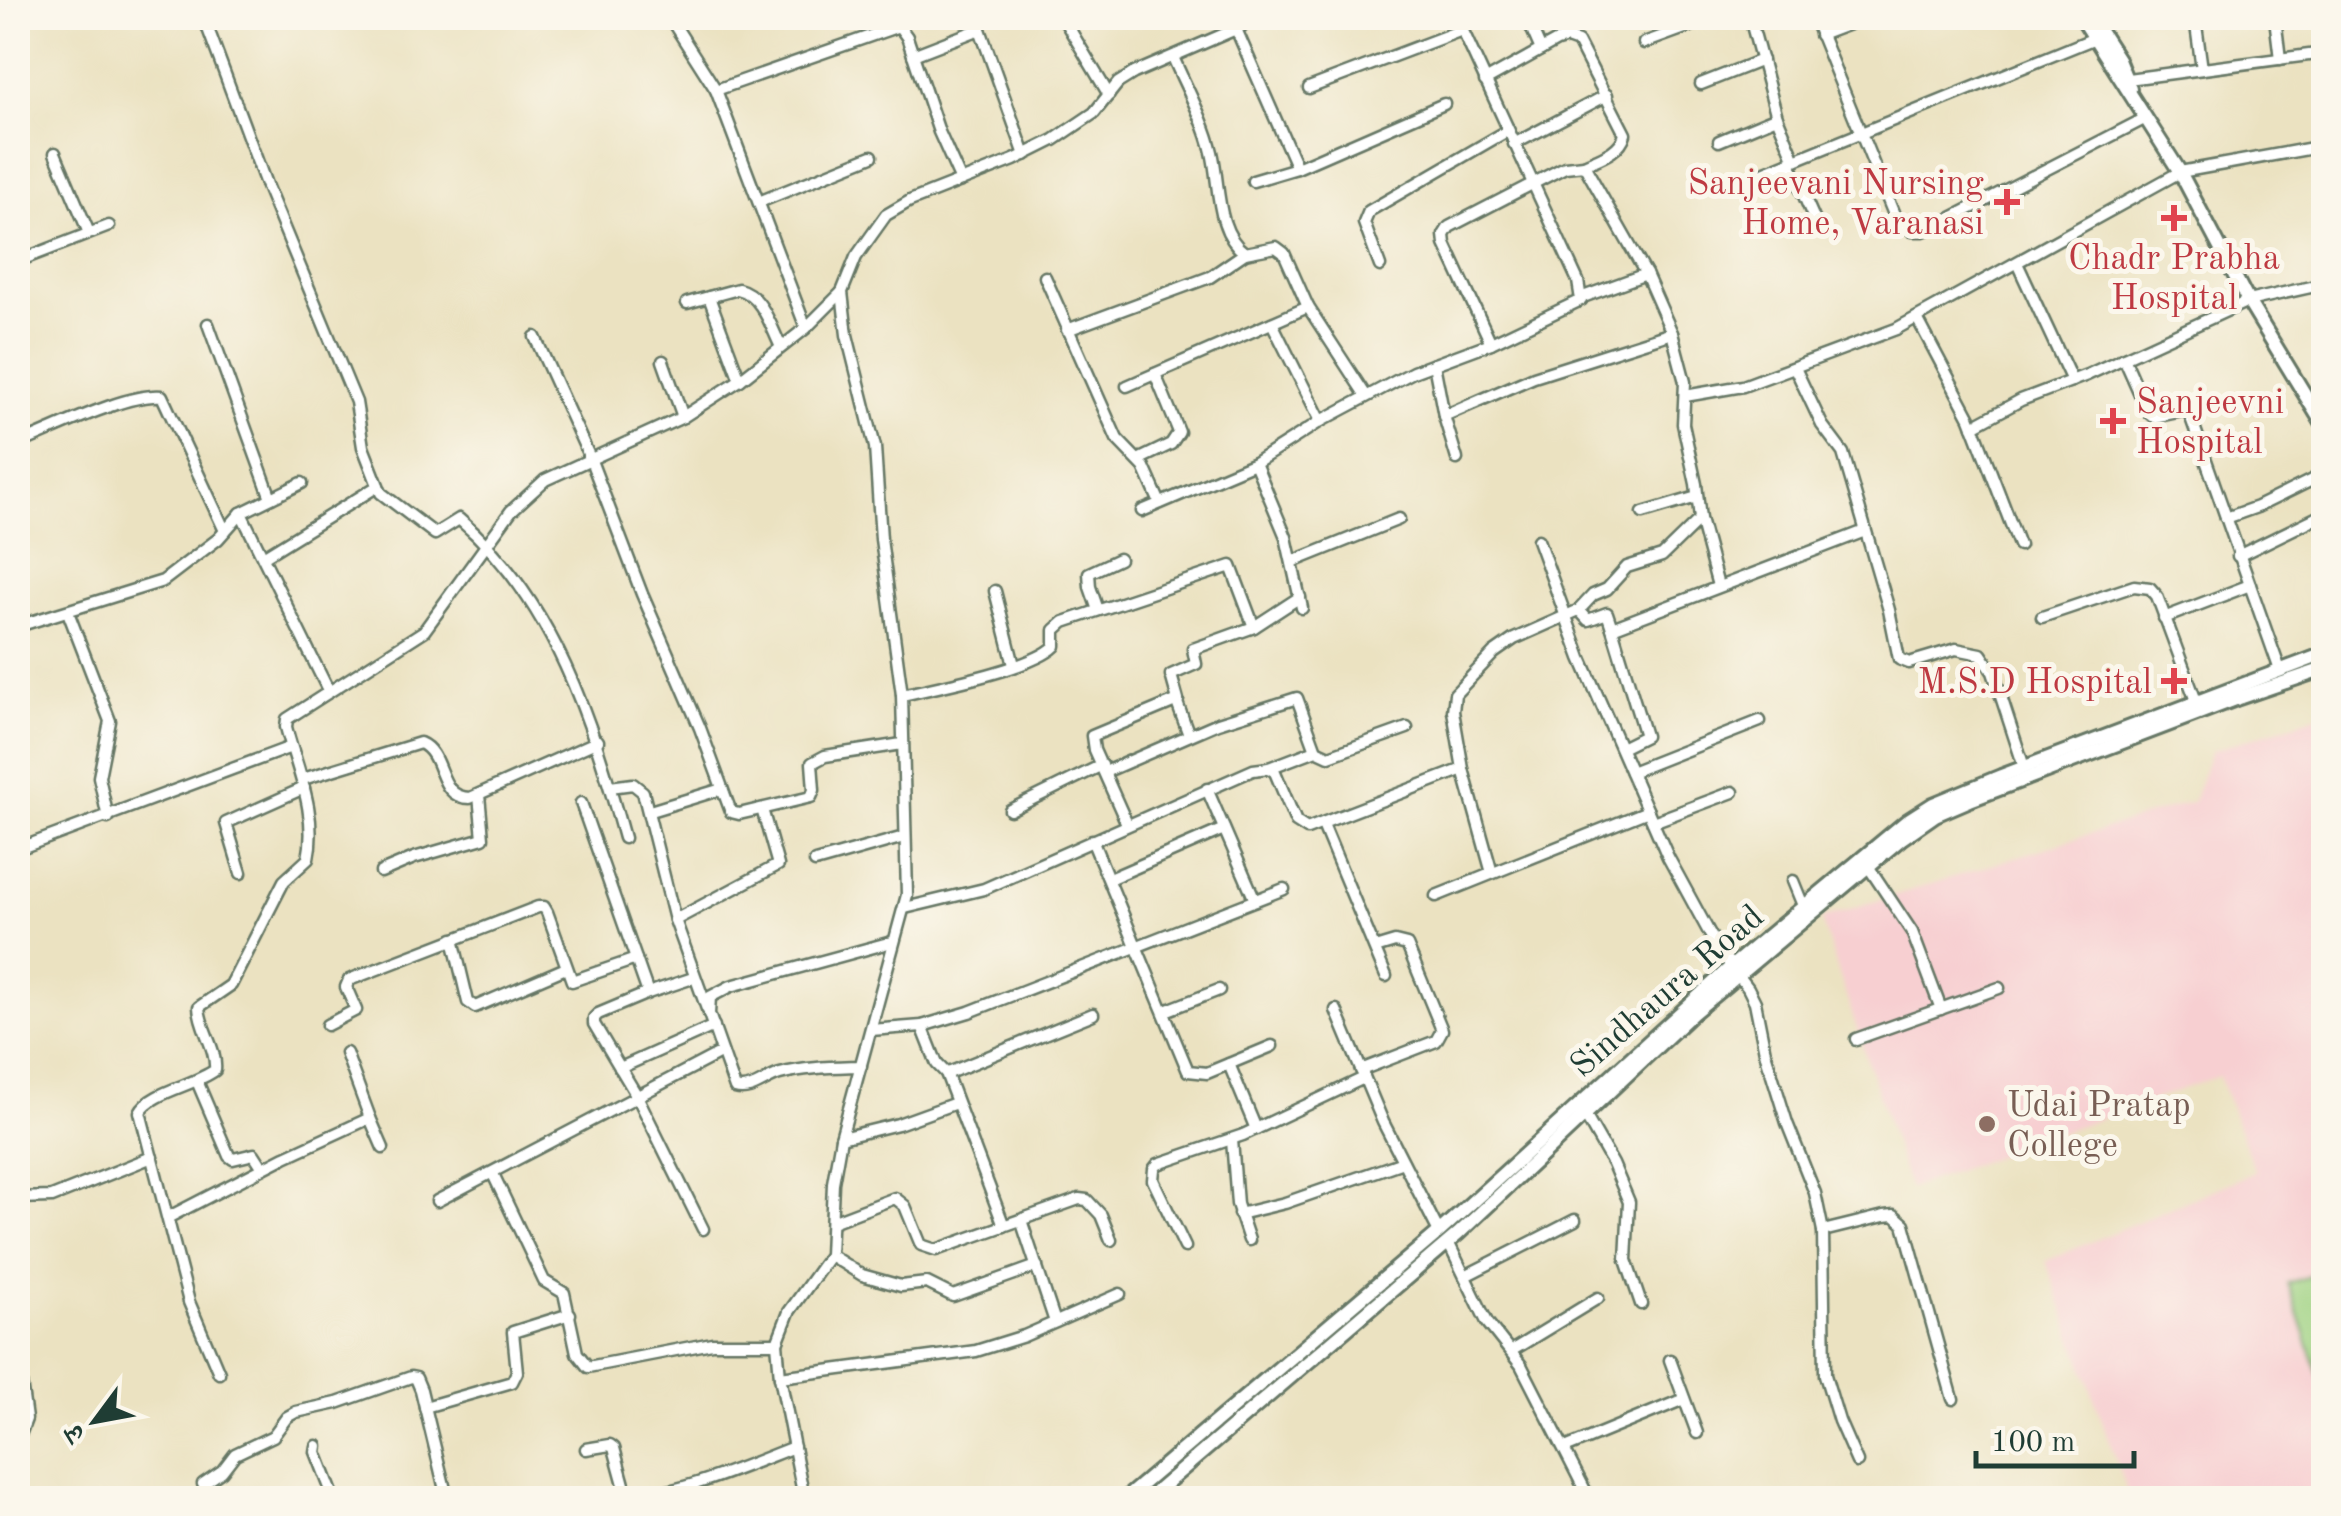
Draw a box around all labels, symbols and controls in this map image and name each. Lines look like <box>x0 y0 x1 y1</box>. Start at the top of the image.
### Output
place label: Sanjeevani Nursing Home, Varanasi <box>1687 167 1984 242</box>
marker: Sanjeevani Nursing Home, Varanasi <box>1994 189 2020 215</box>
marker: Chadr Prabha Hospital <box>2161 205 2187 231</box>
place label: Chadr Prabha Hospital <box>2068 242 2280 317</box>
place label: Sanjeevni Hospital <box>2136 386 2284 461</box>
marker: Sanjeevni Hospital <box>2100 408 2126 434</box>
place label: M.S.D Hospital <box>1918 666 2152 701</box>
marker: M.S.D Hospital <box>2161 668 2187 694</box>
street label: Sindhaura Road <box>1565 899 1771 1085</box>
place label: Udai Pratap College <box>2007 1089 2191 1164</box>
marker: Udai Pratap College <box>1976 1113 1998 1135</box>
north arrow <box>45 1371 145 1471</box>
scale bar <box>1976 1406 2134 1468</box>
text: उ <box>60 1418 93 1448</box>
text: 100 m <box>1991 1428 2075 1458</box>

